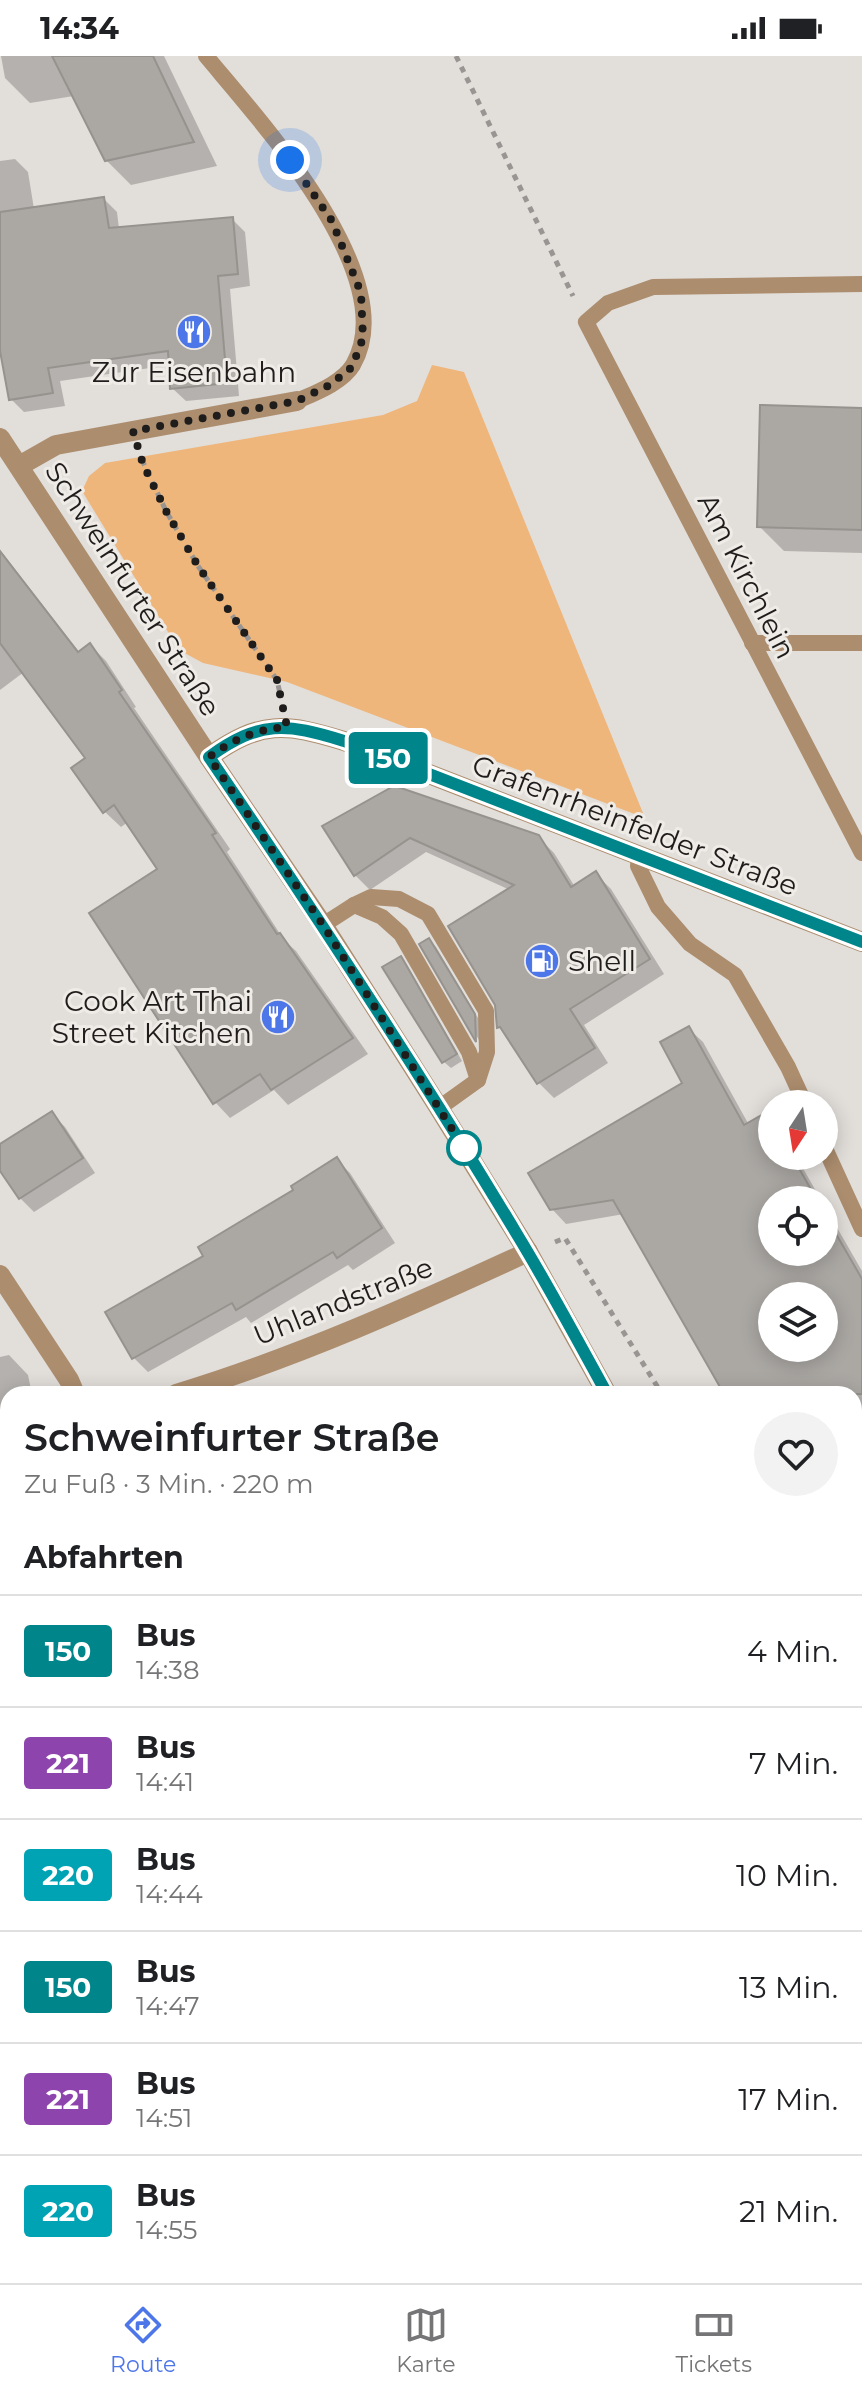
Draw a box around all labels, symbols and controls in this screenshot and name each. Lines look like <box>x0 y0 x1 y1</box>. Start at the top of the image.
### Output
text: 14:34 <box>40 10 119 47</box>
your location <box>270 140 310 180</box>
restaurant icon: Zur Eisenbahn <box>175 313 213 351</box>
place label: Zur Eisenbahn <box>92 355 296 389</box>
street label: Schweinfurter Straße <box>38 456 228 722</box>
street label: Am Kirchlein <box>691 488 803 664</box>
line badge: 150 <box>342 732 434 784</box>
text: 150 <box>365 741 411 775</box>
street label: Grafenrheinfelder Straße <box>468 747 802 903</box>
fuel station icon: Shell <box>523 942 561 980</box>
place label: Shell <box>568 944 636 978</box>
place label: Cook Art Thai Street Kitchen <box>52 984 252 1050</box>
restaurant icon: Cook Art Thai Street Kitchen <box>259 998 297 1036</box>
north arrow <box>758 1090 838 1170</box>
map controls <box>758 1090 838 1362</box>
unlabelled marker <box>447 1131 481 1165</box>
button: locate <box>758 1186 838 1266</box>
street label: Uhlandstraße <box>248 1250 438 1352</box>
button: layers <box>758 1282 838 1362</box>
button: heart <box>754 1412 838 1496</box>
text: Schweinfurter Straße <box>24 1414 439 1461</box>
text: Zu Fuß · 3 Min. · 220 m <box>24 1468 314 1500</box>
text: Abfahrten <box>24 1539 184 1576</box>
text: Bus <box>136 1617 196 1654</box>
text: 4 Min. <box>747 1633 838 1670</box>
text: 150 <box>45 1634 91 1668</box>
text: 14:38 <box>136 1654 200 1686</box>
text: Bus <box>136 1729 196 1766</box>
text: 7 Min. <box>749 1745 838 1782</box>
text: 221 <box>46 1746 90 1780</box>
text: 14:41 <box>136 1766 194 1798</box>
text: Bus <box>136 1841 196 1878</box>
text: 10 Min. <box>736 1857 838 1894</box>
text: 220 <box>42 1858 94 1892</box>
text: 14:44 <box>136 1878 203 1910</box>
text: Bus <box>136 1953 196 1990</box>
text: 13 Min. <box>739 1969 838 2006</box>
text: 150 <box>45 1970 91 2004</box>
text: 14:47 <box>136 1990 199 2022</box>
text: Bus <box>136 2065 196 2102</box>
text: 17 Min. <box>738 2081 838 2118</box>
text: 221 <box>46 2082 90 2116</box>
text: 14:51 <box>136 2102 192 2134</box>
text: Bus <box>136 2177 196 2214</box>
text: 21 Min. <box>739 2193 838 2230</box>
text: 220 <box>42 2194 94 2228</box>
text: 14:55 <box>136 2214 198 2246</box>
tab: Route <box>110 2303 176 2378</box>
tab: Karte <box>396 2303 456 2378</box>
tab: Tickets <box>676 2303 752 2378</box>

